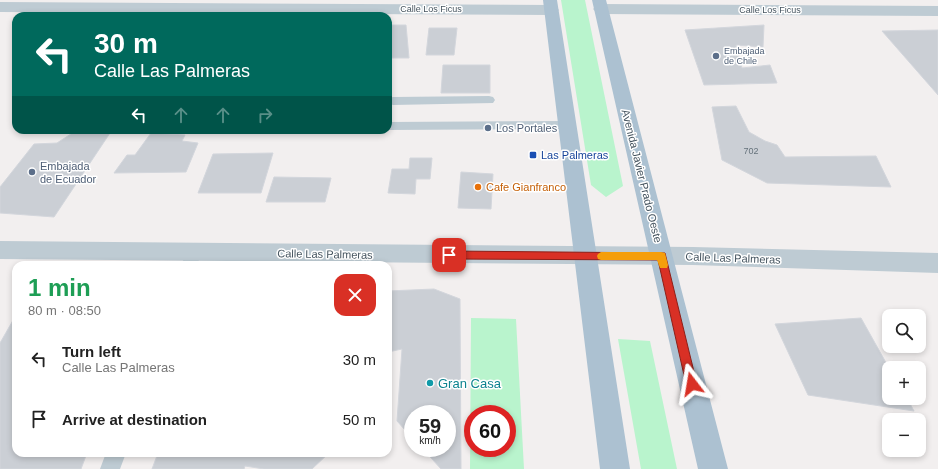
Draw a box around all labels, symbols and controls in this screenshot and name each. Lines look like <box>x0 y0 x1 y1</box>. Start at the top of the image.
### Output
street label: Calle Los Ficus <box>400 4 462 14</box>
street label: Calle Los Ficus <box>739 5 801 15</box>
icon: left <box>28 28 80 80</box>
text: 30 m <box>94 28 158 59</box>
place label: Embajada de Chile <box>724 46 765 66</box>
marker: Embajada de Chile <box>711 51 721 61</box>
text: Calle Las Palmeras <box>94 61 250 81</box>
icon: left <box>128 104 150 126</box>
icon: ahead <box>170 104 192 126</box>
icon: ahead <box>212 104 234 126</box>
icon: right <box>254 104 276 126</box>
street label: Avenida Javier Prado Oeste <box>620 108 664 244</box>
place label: Los Portales <box>496 122 558 134</box>
marker: Los Portales <box>483 123 493 133</box>
house number: 702 <box>743 146 759 156</box>
place label: Las Palmeras <box>541 149 609 161</box>
marker: Las Palmeras <box>528 150 538 160</box>
place label: Embajada de Ecuador <box>40 160 97 185</box>
marker: Embajada de Ecuador <box>27 167 37 177</box>
place label: Cafe Gianfranco <box>486 181 566 193</box>
marker: Cafe Gianfranco <box>473 182 483 192</box>
pin <box>432 238 466 272</box>
icon: arrive <box>438 244 460 266</box>
street label: Calle Las Palmeras <box>277 247 373 261</box>
street label: Calle Las Palmeras <box>685 250 781 266</box>
text: 1 min <box>28 274 91 301</box>
button: close <box>334 274 376 316</box>
text: 80 m · 08:50 <box>28 303 101 318</box>
map controls <box>882 309 926 457</box>
button: search <box>882 309 926 353</box>
text: Turn left <box>62 343 121 360</box>
icon: left <box>28 348 50 370</box>
text: 30 m <box>343 351 376 368</box>
text: Calle Las Palmeras <box>62 360 175 375</box>
button: + <box>882 361 926 405</box>
position arrow <box>671 363 713 405</box>
place label: Gran Casa <box>438 376 502 391</box>
marker: Gran Casa <box>425 378 435 388</box>
speed limit sign: 60 <box>464 405 516 457</box>
icon: arrive <box>28 408 50 430</box>
text: Arrive at destination <box>62 411 207 428</box>
text: 50 m <box>343 411 376 428</box>
button: − <box>882 413 926 457</box>
text: 59 <box>419 415 441 437</box>
text: km/h <box>419 435 441 446</box>

